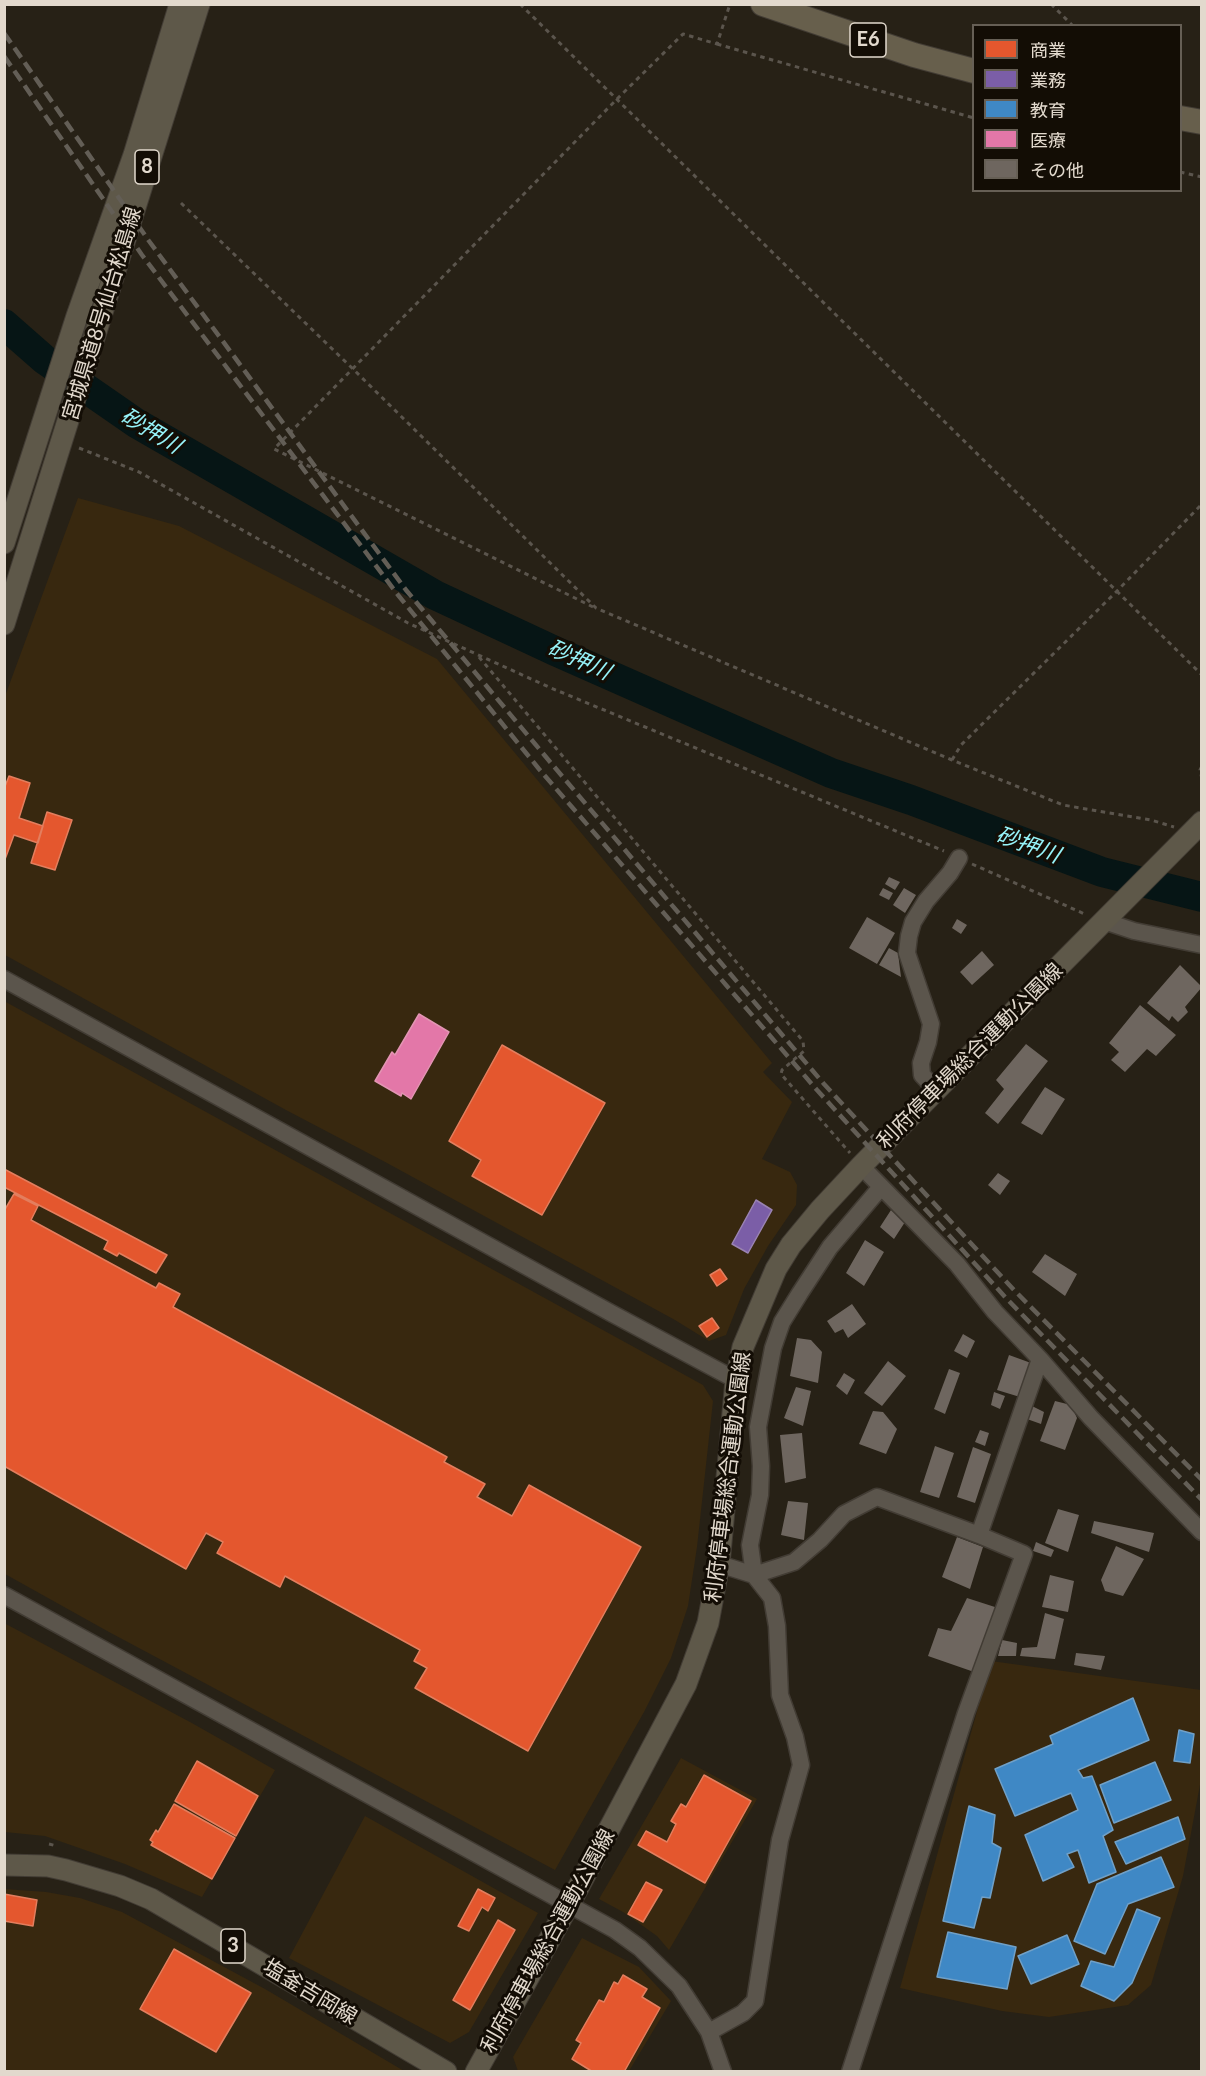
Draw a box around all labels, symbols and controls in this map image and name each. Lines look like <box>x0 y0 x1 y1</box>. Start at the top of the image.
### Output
road number: E6 <box>850 23 886 57</box>
legend <box>972 24 1182 192</box>
text: 商業 <box>1030 39 1066 61</box>
text: 業務 <box>1030 69 1066 91</box>
text: 教育 <box>1030 99 1066 121</box>
text: 医療 <box>1030 129 1066 151</box>
road number: 8 <box>135 150 159 184</box>
text: その他 <box>1030 159 1084 181</box>
street label: 宮城県道8号仙台松島線 <box>57 204 147 424</box>
water label: 砂押川 <box>116 403 186 459</box>
water label: 砂押川 <box>543 635 615 685</box>
water label: 砂押川 <box>992 821 1064 869</box>
street label: 利府停車場総合運動公園線 <box>872 958 1068 1154</box>
street label: 利府停車場総合運動公園線 <box>700 1350 756 1604</box>
street label: 利府停車場総合運動公園線 <box>476 1825 620 2057</box>
road number: 3 <box>221 1929 245 1963</box>
street label: 塩釜吉岡線 <box>259 1954 361 2030</box>

